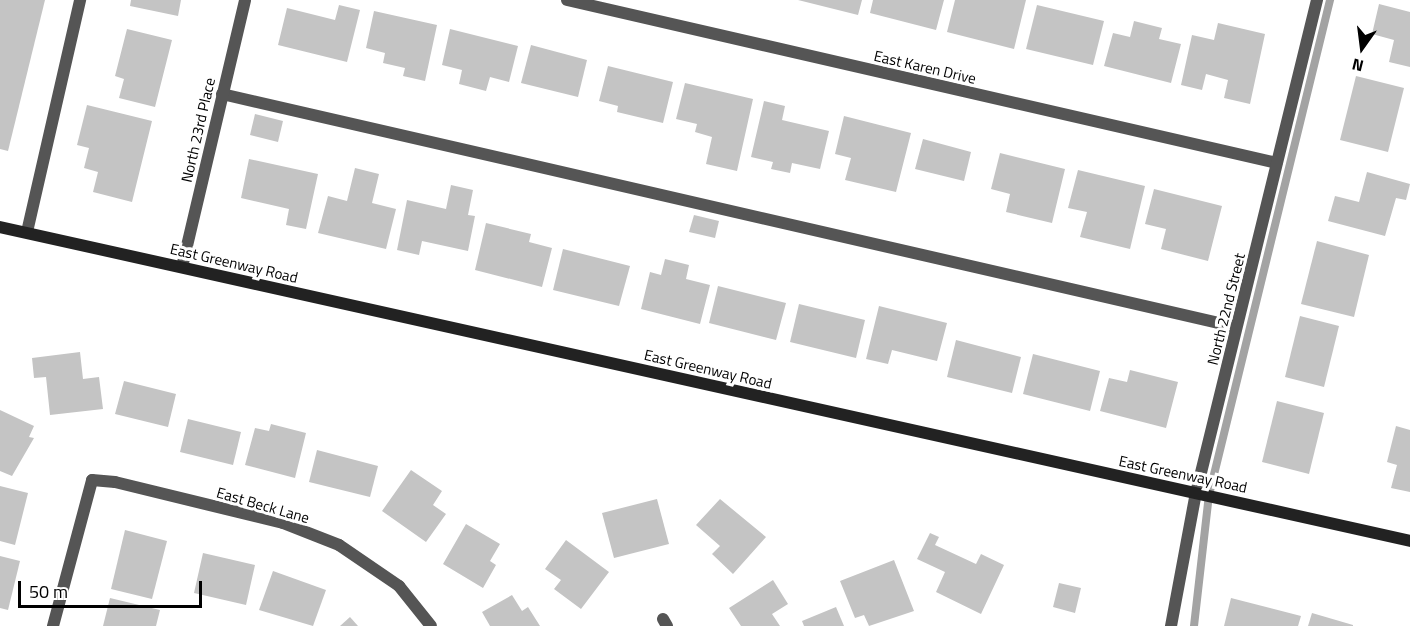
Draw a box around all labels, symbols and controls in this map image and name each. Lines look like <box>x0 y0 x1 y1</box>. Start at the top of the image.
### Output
north arrow <box>1332 18 1392 78</box>
street label: East Karen Drive <box>872 47 978 87</box>
text: N <box>1349 52 1366 78</box>
street label: North 23rd Place <box>177 76 219 184</box>
street label: East Greenway Road <box>168 240 300 286</box>
street label: North 22nd Street <box>1203 251 1249 367</box>
street label: East Greenway Road <box>642 346 774 392</box>
street label: East Greenway Road <box>1117 452 1249 496</box>
street label: East Beck Lane <box>215 483 311 527</box>
scale bar <box>21 569 206 607</box>
text: 50 m <box>29 578 68 605</box>

